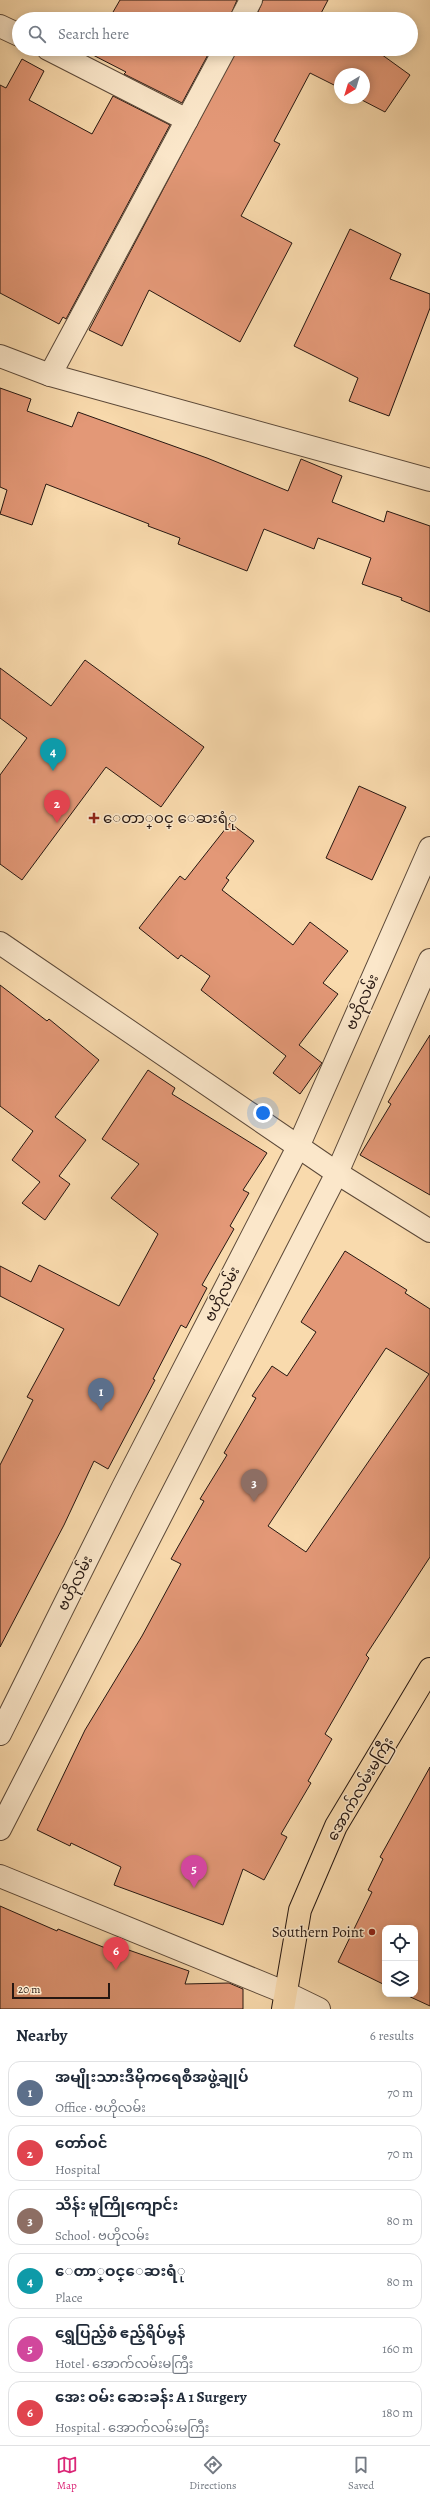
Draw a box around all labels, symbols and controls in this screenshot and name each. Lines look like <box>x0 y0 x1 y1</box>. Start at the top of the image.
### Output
search box <box>12 12 418 56</box>
icon: search <box>26 23 48 45</box>
text: Search here <box>58 24 129 44</box>
north arrow <box>334 68 370 104</box>
pin: 4 <box>40 738 66 771</box>
pin: 2 <box>44 790 70 823</box>
place label: ေတာ္ဝင္ ေဆးရံု <box>103 808 237 830</box>
marker: ေတာ္ဝင္ ေဆးရံု <box>88 812 100 824</box>
street label: ဗဟိုလမ်း <box>341 971 385 1034</box>
your location <box>253 1103 273 1123</box>
street label: ဗဟိုလမ်း <box>200 1263 246 1326</box>
pin: 1 <box>88 1378 114 1411</box>
pin: 3 <box>241 1469 267 1502</box>
street label: ဗဟိုလမ်း <box>53 1552 99 1615</box>
street label: အောက်လမ်းမကြီး <box>322 1733 400 1846</box>
pin: 5 <box>181 1855 207 1888</box>
place label: Southern Point <box>272 1922 364 1942</box>
map controls <box>382 1925 418 1997</box>
button: locate <box>382 1925 418 1961</box>
marker: Southern Point <box>367 1927 377 1937</box>
pin: 6 <box>103 1937 129 1970</box>
button: layers <box>382 1961 418 1997</box>
scale bar <box>12 1981 110 2000</box>
text: 20 m <box>18 1982 40 1997</box>
text: Nearby <box>16 2024 67 2047</box>
text: 6 results <box>370 2027 414 2044</box>
text: အမျိုးသားဒီမိုကရေစီအဖွဲ့ချုပ် <box>55 2067 249 2087</box>
text: 1 <box>28 2084 32 2101</box>
text: 70 m <box>387 2084 413 2101</box>
text: Office · ဗဟိုလမ်း <box>55 2099 146 2116</box>
text: တော်ဝင် <box>55 2133 108 2153</box>
text: 2 <box>27 2145 33 2162</box>
text: 70 m <box>387 2145 413 2162</box>
text: Hospital <box>55 2161 100 2178</box>
text: သိန်း မူကြိုကျောင်း <box>55 2195 178 2215</box>
text: 3 <box>27 2212 33 2229</box>
text: 80 m <box>386 2212 413 2229</box>
text: School · ဗဟိုလမ်း <box>55 2227 149 2244</box>
text: ေတာ္ဝင္ေဆးရံု <box>55 2261 186 2281</box>
text: 4 <box>27 2273 33 2290</box>
text: 80 m <box>386 2273 413 2290</box>
text: Place <box>55 2289 83 2306</box>
text: ရွှေပြည့်စံ ဧည့်ရိပ်မွန် <box>55 2323 185 2343</box>
text: 5 <box>27 2340 33 2357</box>
text: 160 m <box>382 2340 413 2357</box>
text: Hotel · အောက်လမ်းမကြီး <box>55 2355 193 2372</box>
text: အေး ဝမ်း ဆေးခန်း A 1 Surgery <box>55 2387 247 2407</box>
text: 6 <box>27 2404 33 2421</box>
text: 180 m <box>382 2404 413 2421</box>
text: Hospital · အောက်လမ်းမကြီး <box>55 2419 209 2436</box>
tab: Map <box>56 2454 78 2493</box>
tab: Directions <box>189 2454 237 2493</box>
tab: Saved <box>348 2454 374 2493</box>

